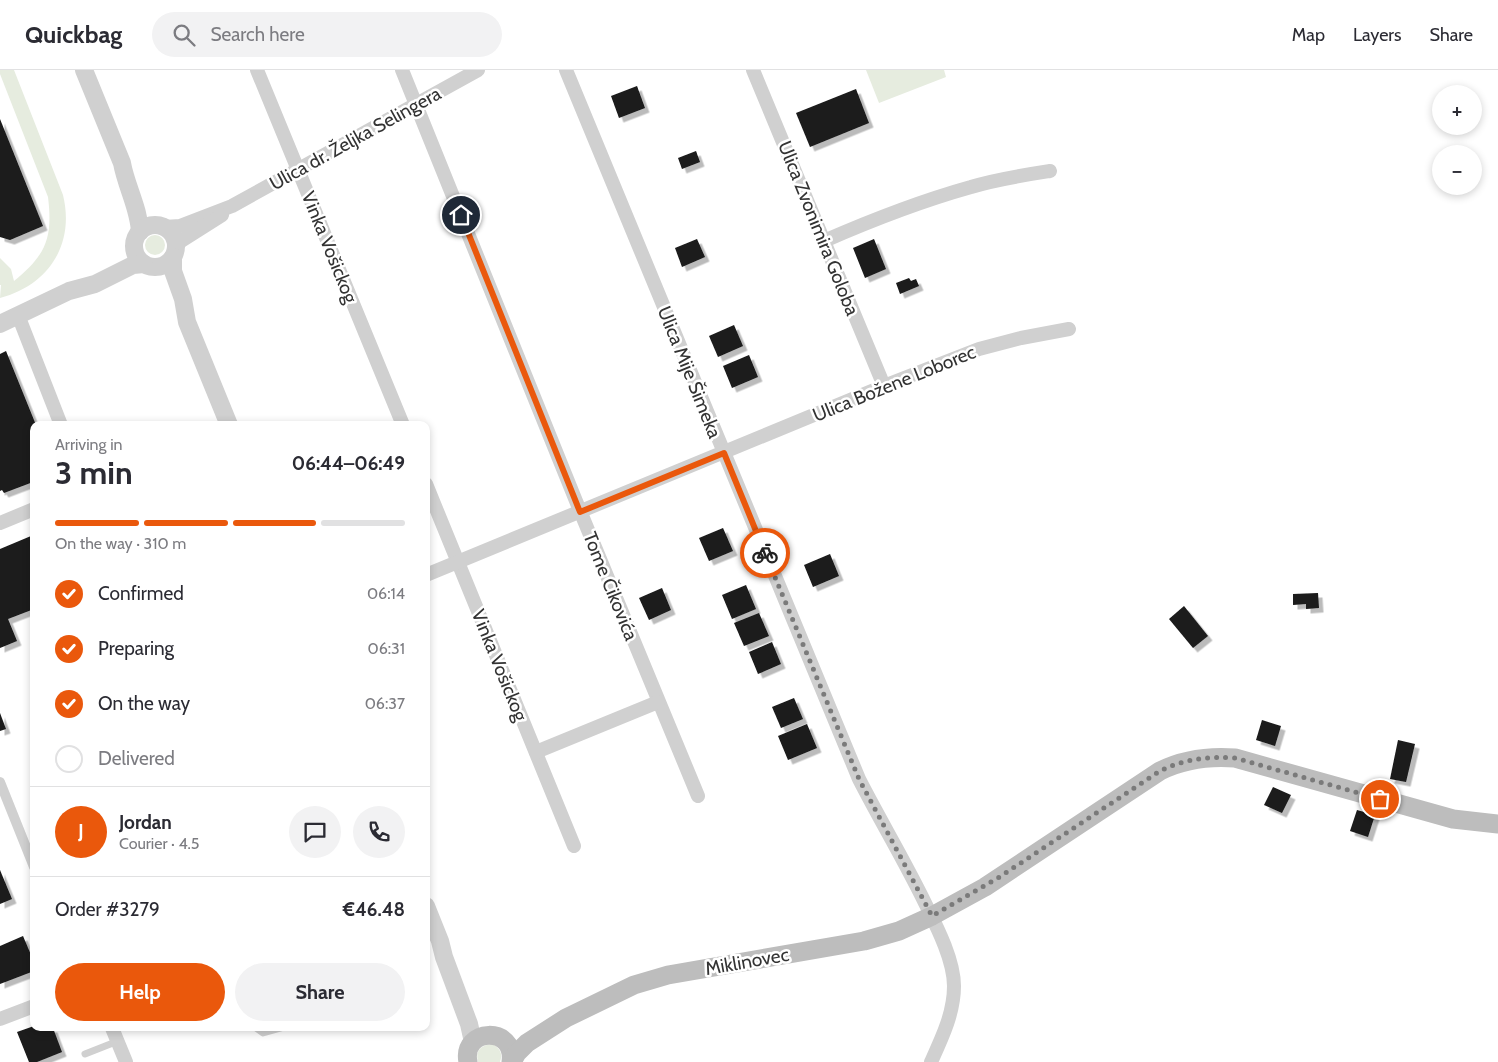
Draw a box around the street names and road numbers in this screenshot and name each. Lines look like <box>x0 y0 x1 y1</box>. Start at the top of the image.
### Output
street label: Ulica dr. Željka Selingera <box>265 81 445 195</box>
street label: Ulica Zvonimira Goloba <box>773 138 864 319</box>
street label: Vinka Vošickog <box>297 188 363 307</box>
street label: Ulica Mije Šimeka <box>653 302 727 442</box>
street label: Ulica Božene Loborec <box>809 340 979 427</box>
street label: Tome Čikovića <box>578 528 644 644</box>
street label: Vinka Vošickog <box>467 606 533 725</box>
street label: Miklinovec <box>703 943 791 980</box>

